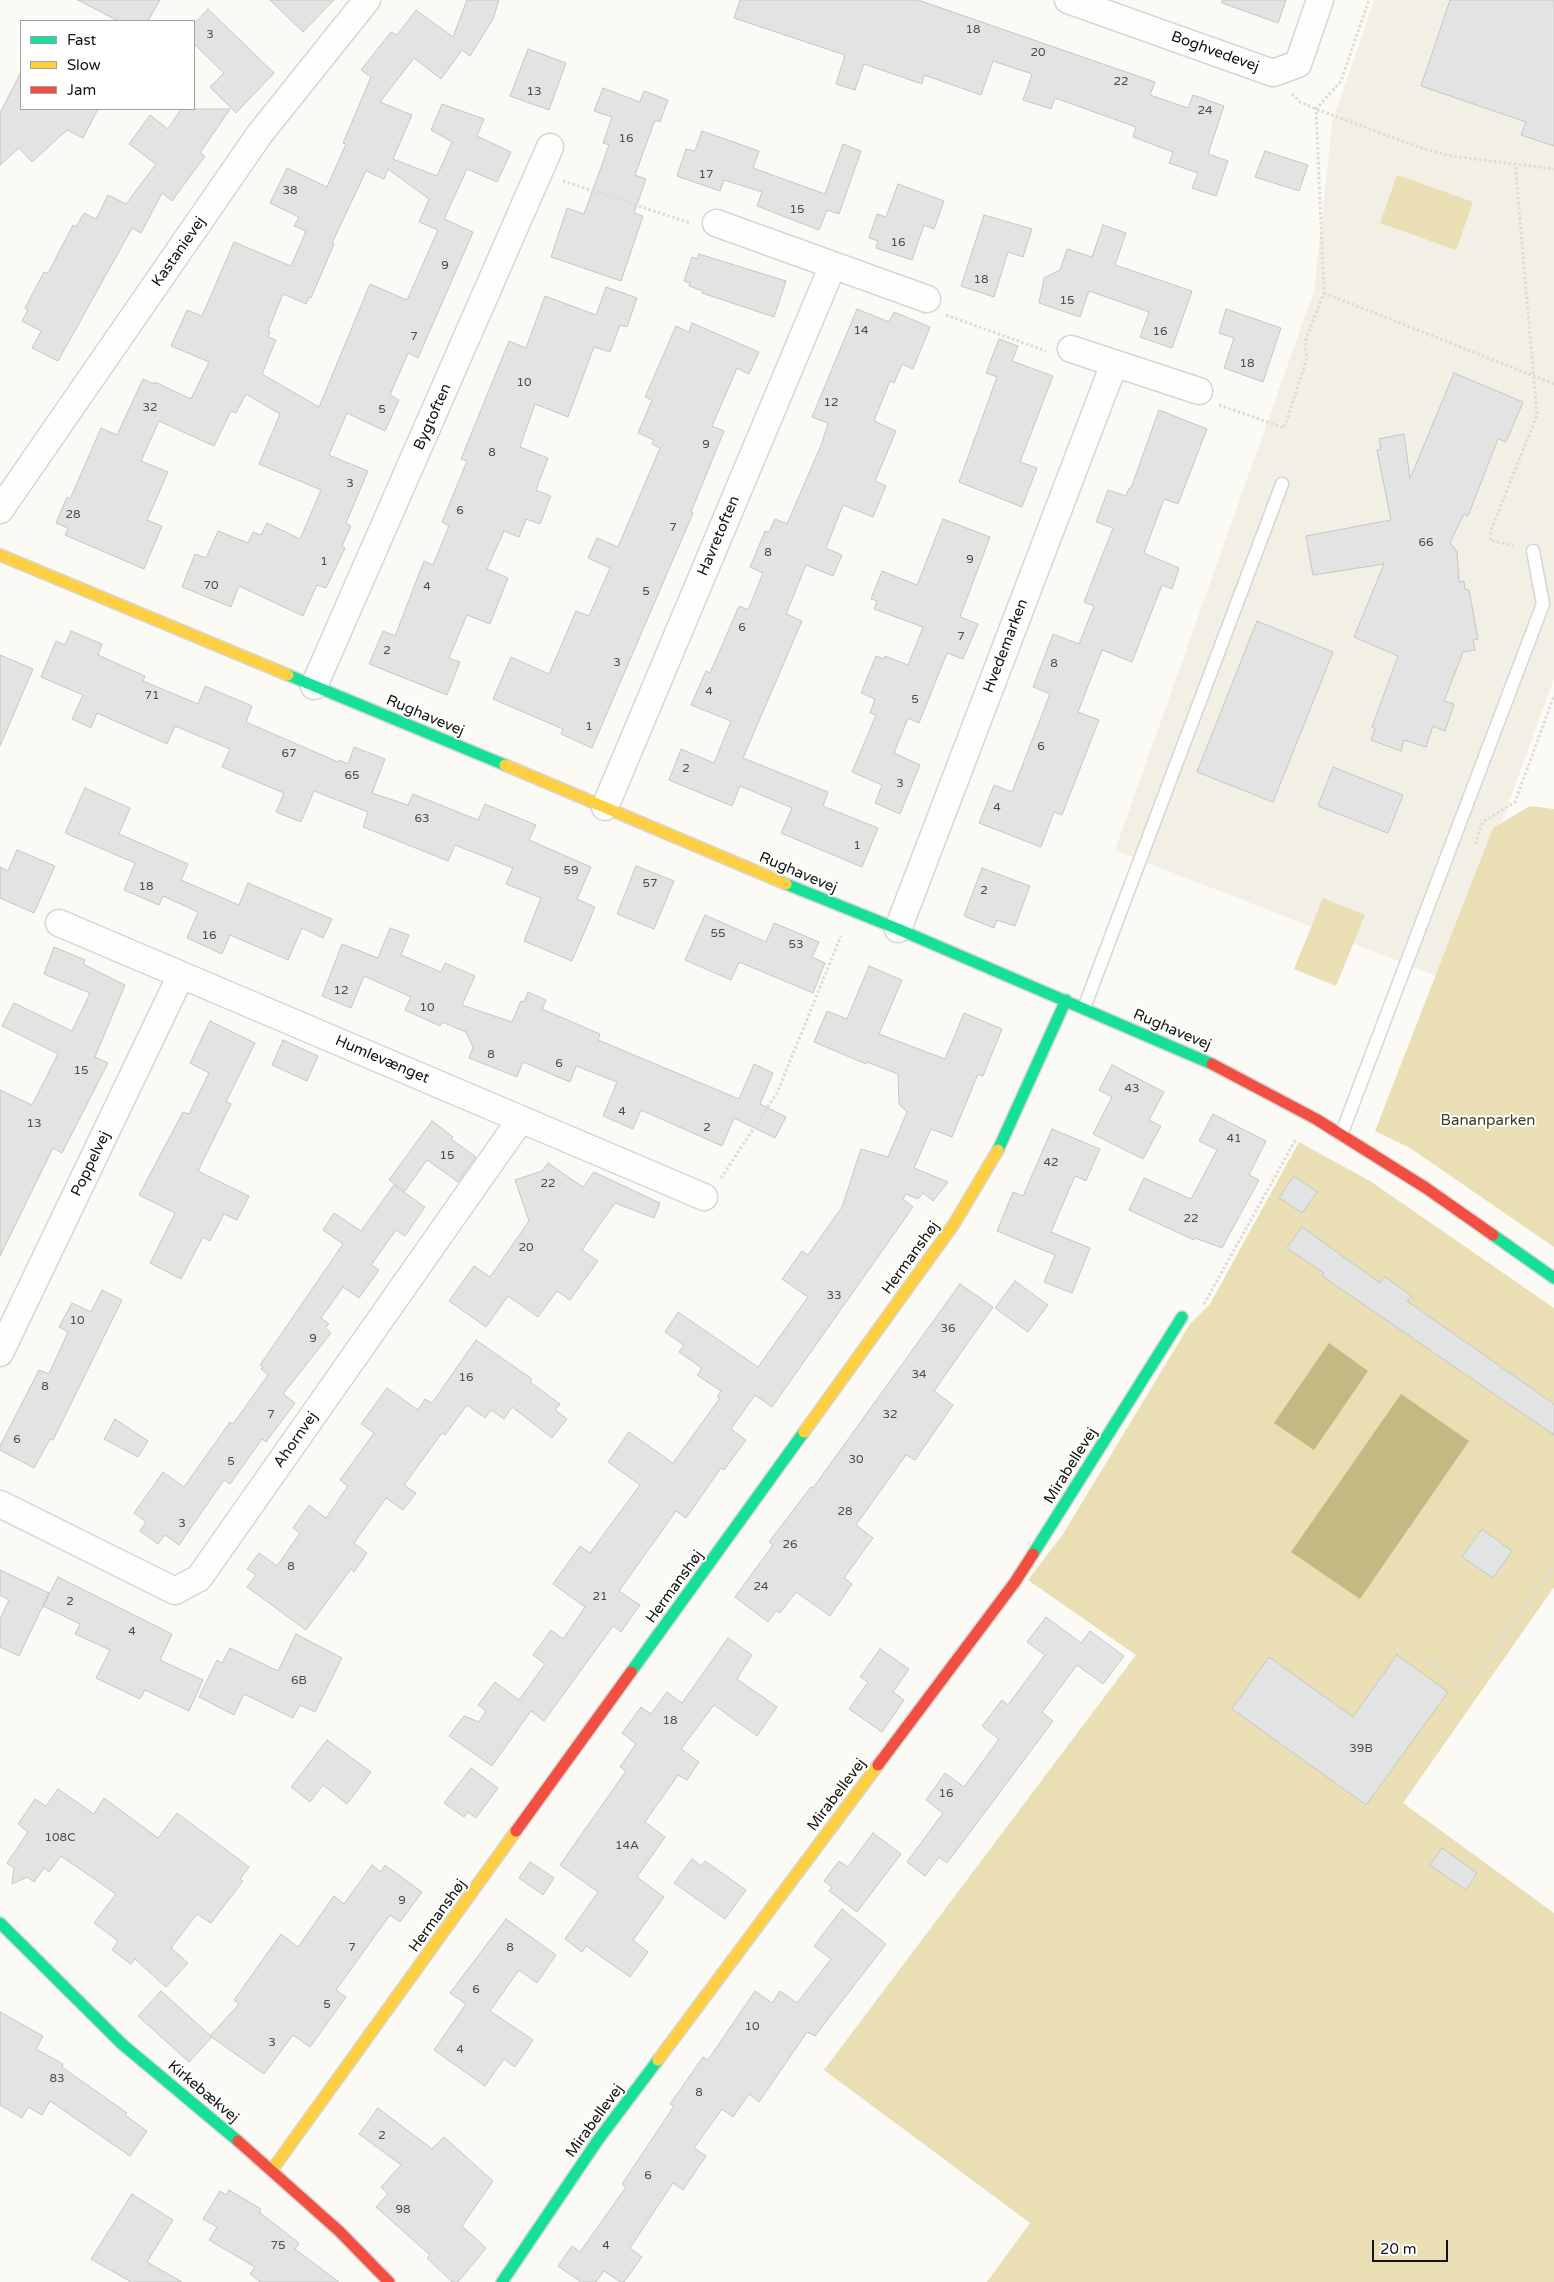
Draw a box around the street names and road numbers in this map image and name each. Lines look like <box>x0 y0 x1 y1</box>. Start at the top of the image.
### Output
street label: Boghvedevej <box>1169 28 1261 76</box>
street label: Kastanievej <box>148 214 210 290</box>
street label: Bygtoften <box>410 381 456 453</box>
street label: Havretoften <box>694 493 744 579</box>
street label: Hvedemarken <box>980 597 1032 695</box>
street label: Rughavevej <box>383 691 467 741</box>
street label: Rughavevej <box>756 848 840 898</box>
street label: Rughavevej <box>1130 1005 1214 1055</box>
street label: Humlevænget <box>332 1032 432 1088</box>
street label: Poppelvej <box>68 1128 114 1200</box>
street label: Hermanshøj <box>878 1218 944 1298</box>
street label: Ahornvej <box>270 1409 322 1471</box>
street label: Mirabellevej <box>1041 1425 1101 1507</box>
street label: Hermanshøj <box>642 1547 708 1627</box>
street label: Mirabellevej <box>804 1755 870 1835</box>
street label: Hermanshøj <box>405 1876 471 1956</box>
street label: Kirkebækvej <box>164 2057 242 2127</box>
street label: Mirabellevej <box>562 2081 628 2161</box>

